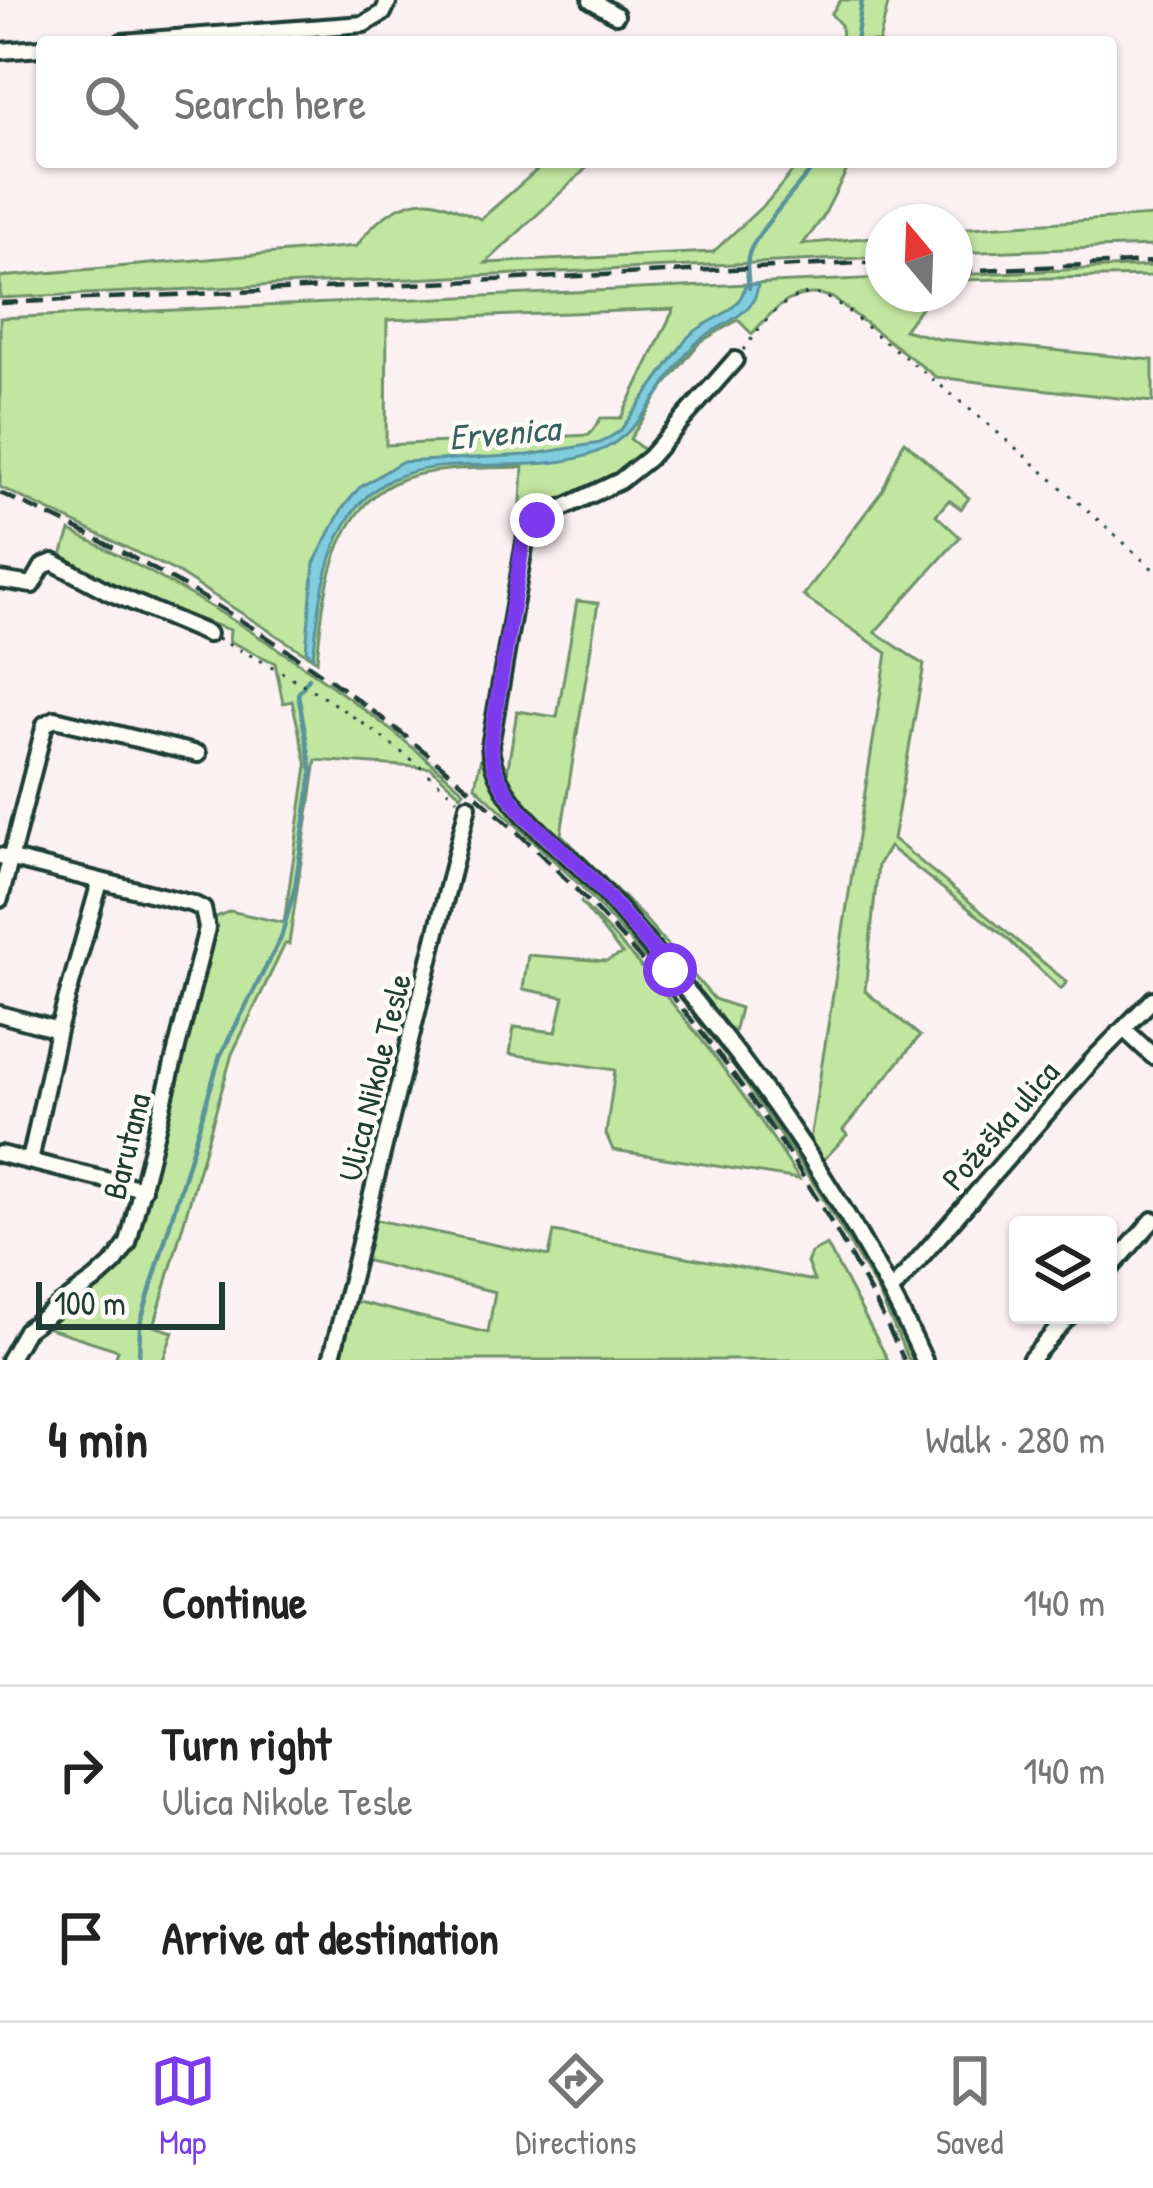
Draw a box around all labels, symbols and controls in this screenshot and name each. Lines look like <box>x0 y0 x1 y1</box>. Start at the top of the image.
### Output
search box <box>36 36 1117 168</box>
icon: search <box>78 69 144 135</box>
text: Search here <box>174 72 366 133</box>
north arrow <box>865 204 973 312</box>
water label: Ervenica <box>447 402 565 461</box>
route end <box>510 493 564 547</box>
route start <box>643 943 697 997</box>
street label: Ulica Nikole Tesle <box>327 969 421 1185</box>
street label: Požeška ulica <box>931 1051 1069 1199</box>
street label: Barutana <box>92 1088 160 1204</box>
map controls <box>1009 1216 1117 1324</box>
button: layers <box>1009 1216 1117 1324</box>
scale bar <box>36 1276 225 1329</box>
text: 100 m <box>54 1281 126 1325</box>
text: 4 min <box>48 1404 148 1473</box>
text: Walk · 280 m <box>925 1412 1105 1465</box>
icon: ahead <box>48 1569 114 1635</box>
text: Continue <box>162 1571 307 1632</box>
text: 140 m <box>1023 1575 1105 1628</box>
text: Turn right <box>162 1713 331 1774</box>
icon: right <box>48 1737 114 1803</box>
text: 140 m <box>1023 1743 1105 1796</box>
text: Ulica Nikole Tesle <box>162 1774 413 1827</box>
icon: arrive <box>48 1905 114 1971</box>
text: Arrive at destination <box>162 1907 499 1968</box>
tab: Map <box>150 2048 216 2164</box>
tab: Directions <box>515 2048 637 2164</box>
tab: Saved <box>936 2048 1003 2164</box>

